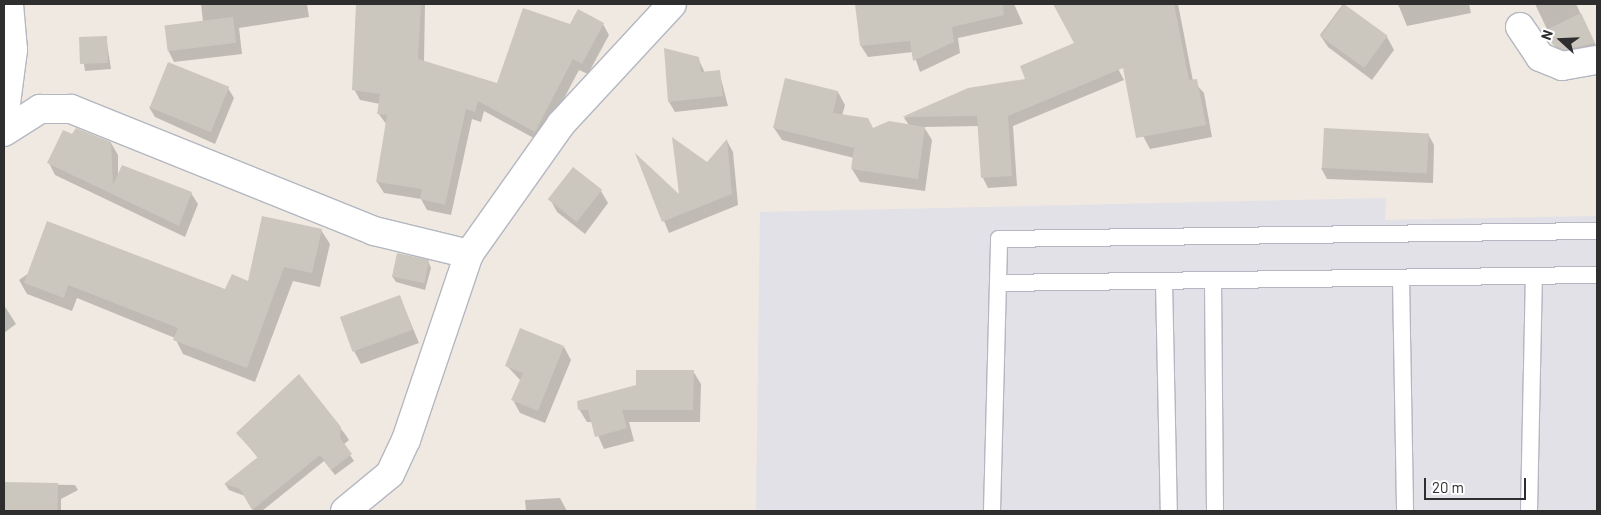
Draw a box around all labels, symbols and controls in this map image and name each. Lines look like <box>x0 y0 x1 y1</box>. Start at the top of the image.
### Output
north arrow <box>1536 15 1586 65</box>
text: N <box>1537 27 1556 42</box>
scale bar <box>1426 468 1528 500</box>
text: 20 m <box>1432 478 1464 496</box>

